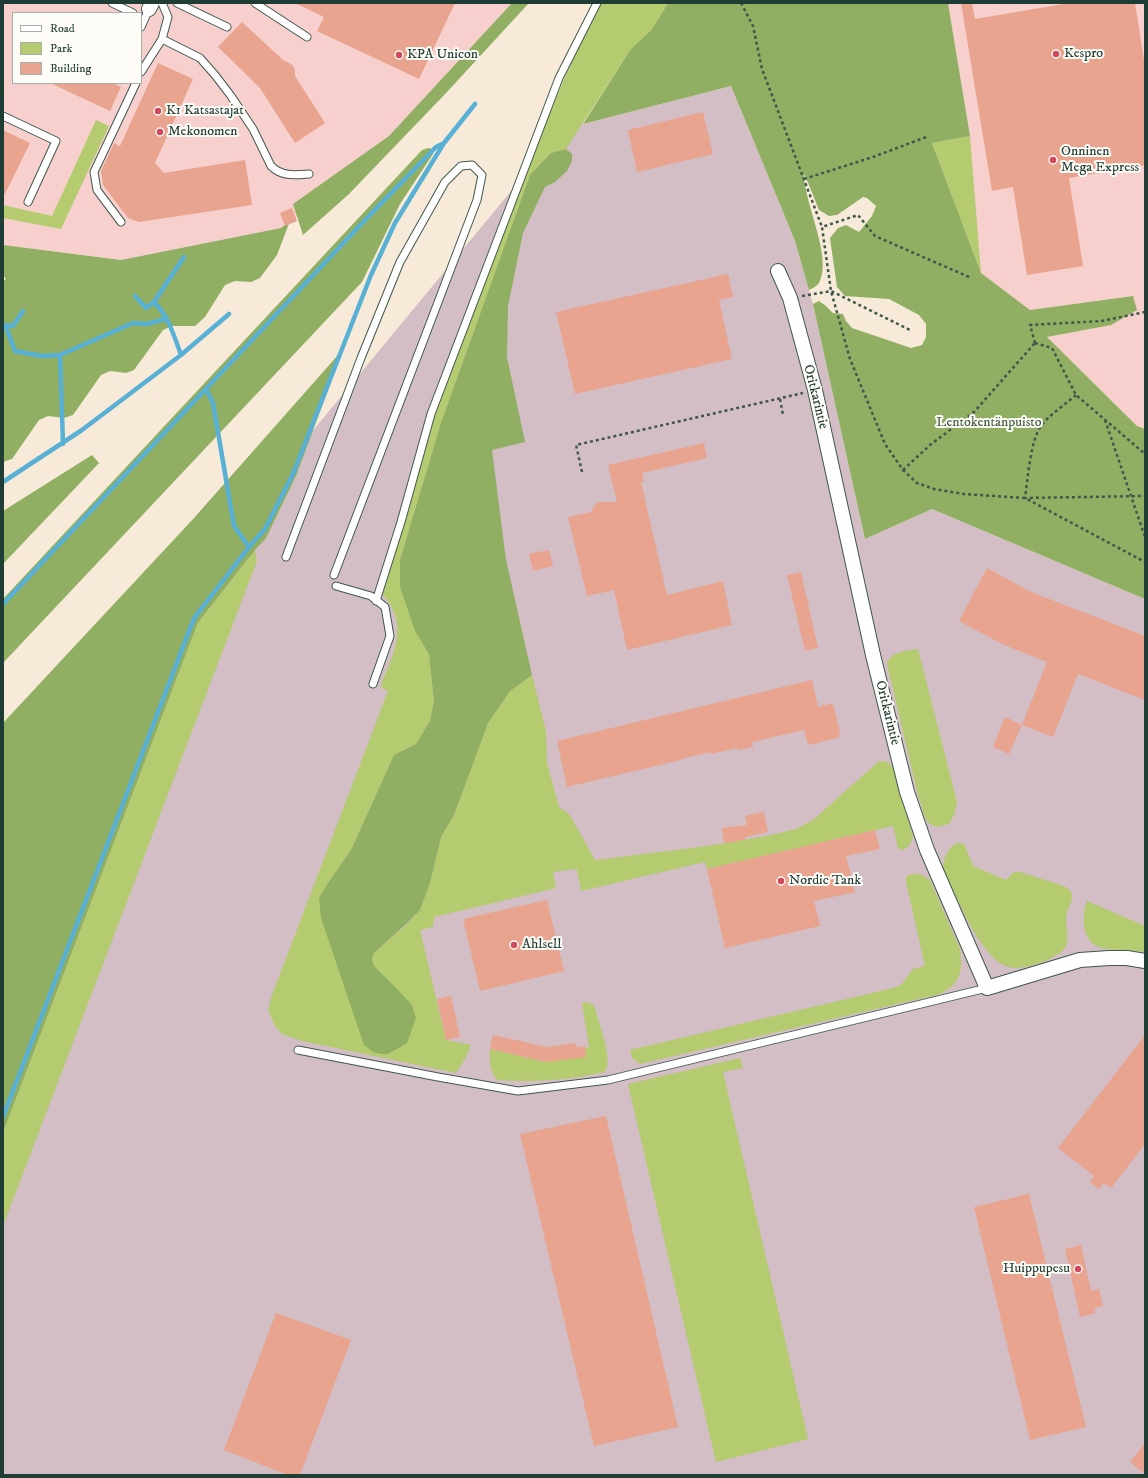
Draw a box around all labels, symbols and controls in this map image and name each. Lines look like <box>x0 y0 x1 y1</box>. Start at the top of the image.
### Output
legend <box>12 12 142 84</box>
text: Road <box>50 21 75 36</box>
text: Park <box>50 41 72 56</box>
place label: Kespro <box>1064 46 1103 62</box>
place label: KPA Unicon <box>407 47 478 63</box>
marker: Kespro <box>1051 49 1061 59</box>
marker: KPA Unicon <box>394 50 404 60</box>
text: Building <box>50 61 91 76</box>
place label: K1 Katsastajat <box>166 103 244 119</box>
marker: K1 Katsastajat <box>153 106 163 116</box>
place label: Mekonomen <box>168 124 238 140</box>
marker: Mekonomen <box>155 127 165 137</box>
place label: Onninen Mega Express <box>1061 144 1139 176</box>
marker: Onninen Mega Express <box>1048 155 1058 165</box>
street label: Oritkarintie <box>799 363 831 431</box>
park label: Lentokentänpuisto <box>936 415 1042 431</box>
street label: Oritkarintie <box>871 679 903 747</box>
place label: Nordic Tank <box>789 873 861 889</box>
marker: Nordic Tank <box>776 876 786 886</box>
place label: Ahlsell <box>522 937 561 953</box>
marker: Ahlsell <box>509 940 519 950</box>
place label: Huippupesu <box>1003 1261 1070 1277</box>
marker: Huippupesu <box>1073 1264 1083 1274</box>

